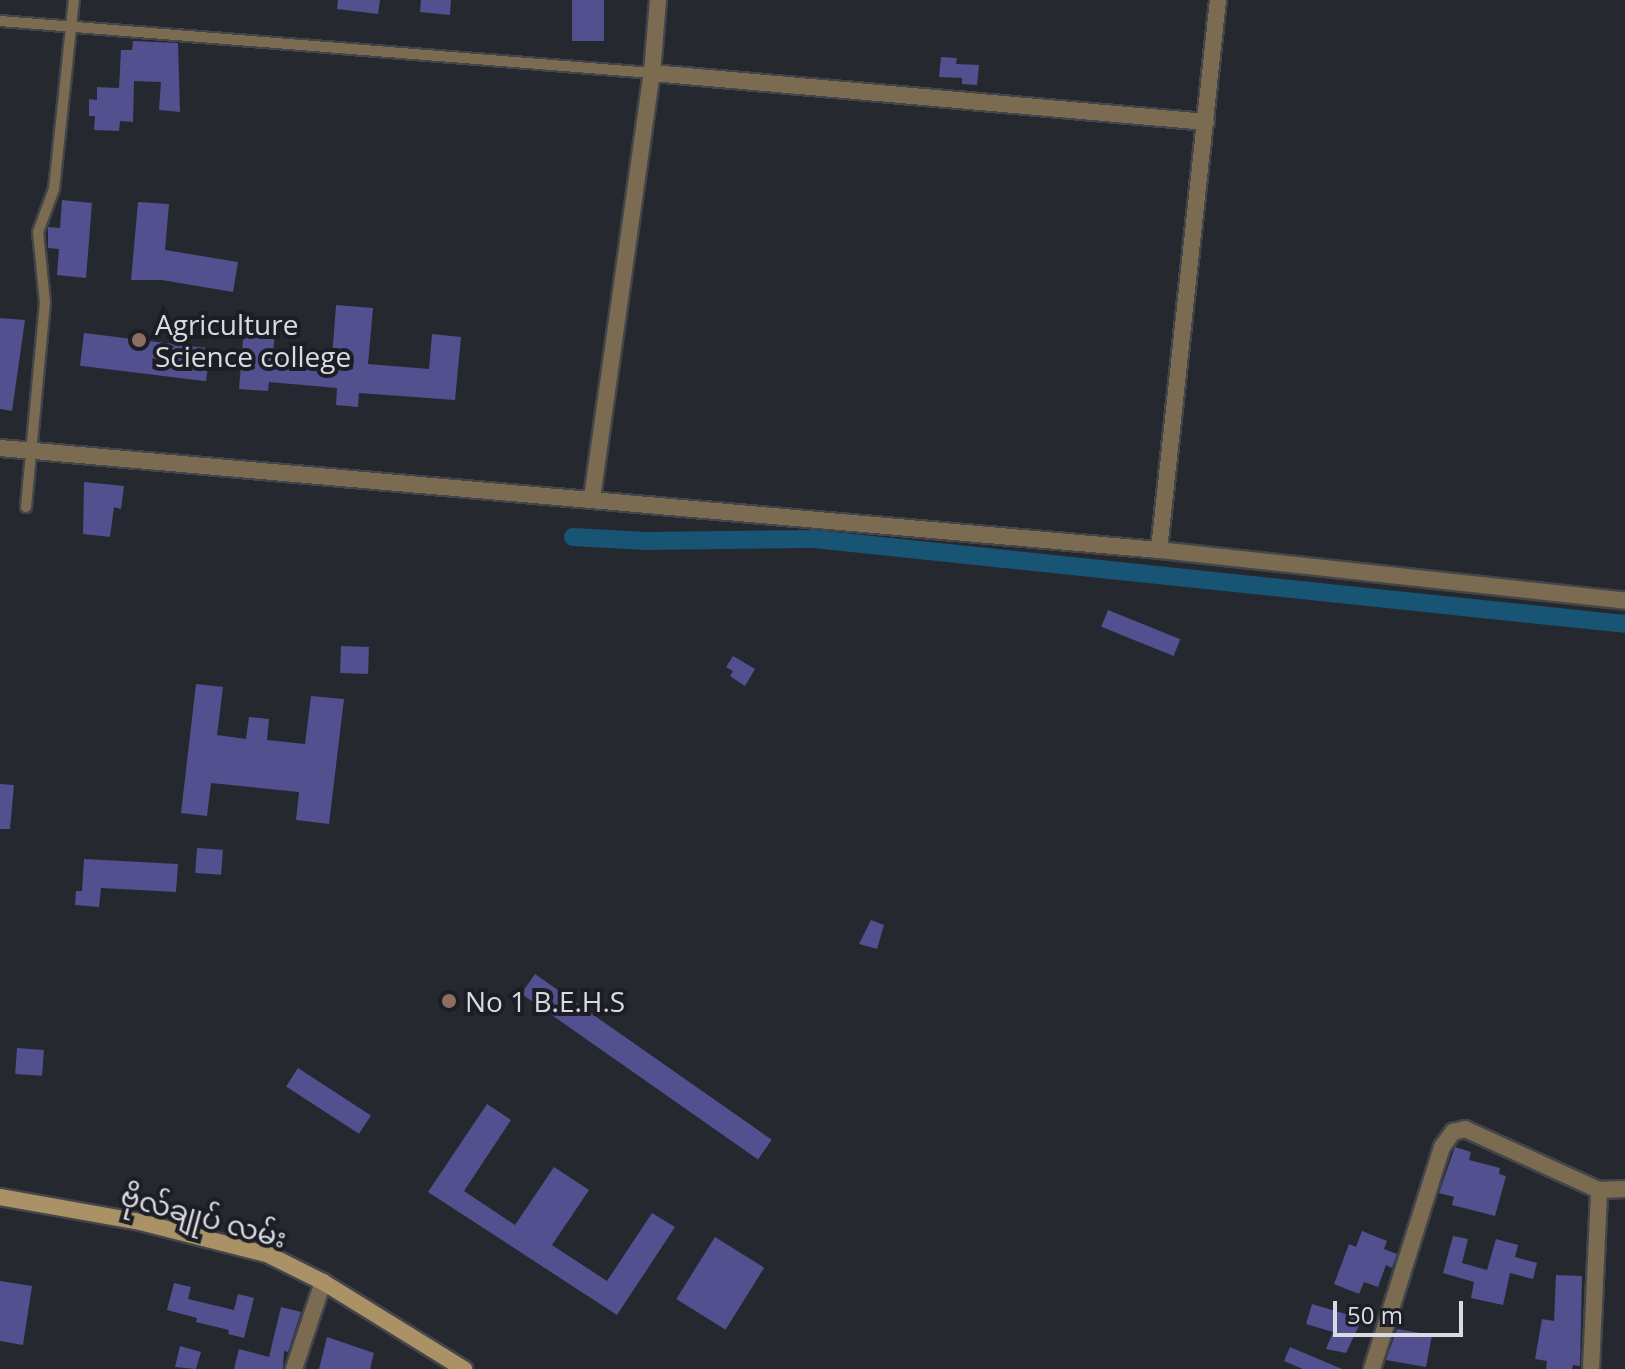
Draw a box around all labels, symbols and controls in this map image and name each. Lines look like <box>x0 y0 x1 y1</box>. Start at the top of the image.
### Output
place label: Agriculture Science college <box>155 307 351 373</box>
marker: Agriculture Science college <box>130 331 148 349</box>
place label: No 1 B.E.H.S <box>465 984 625 1018</box>
marker: No 1 B.E.H.S <box>440 992 458 1010</box>
street label: ဗိုလ်ချုပ် လမ်း <box>117 1178 291 1254</box>
scale bar <box>1337 1285 1467 1335</box>
text: 50 m <box>1347 1298 1403 1331</box>

